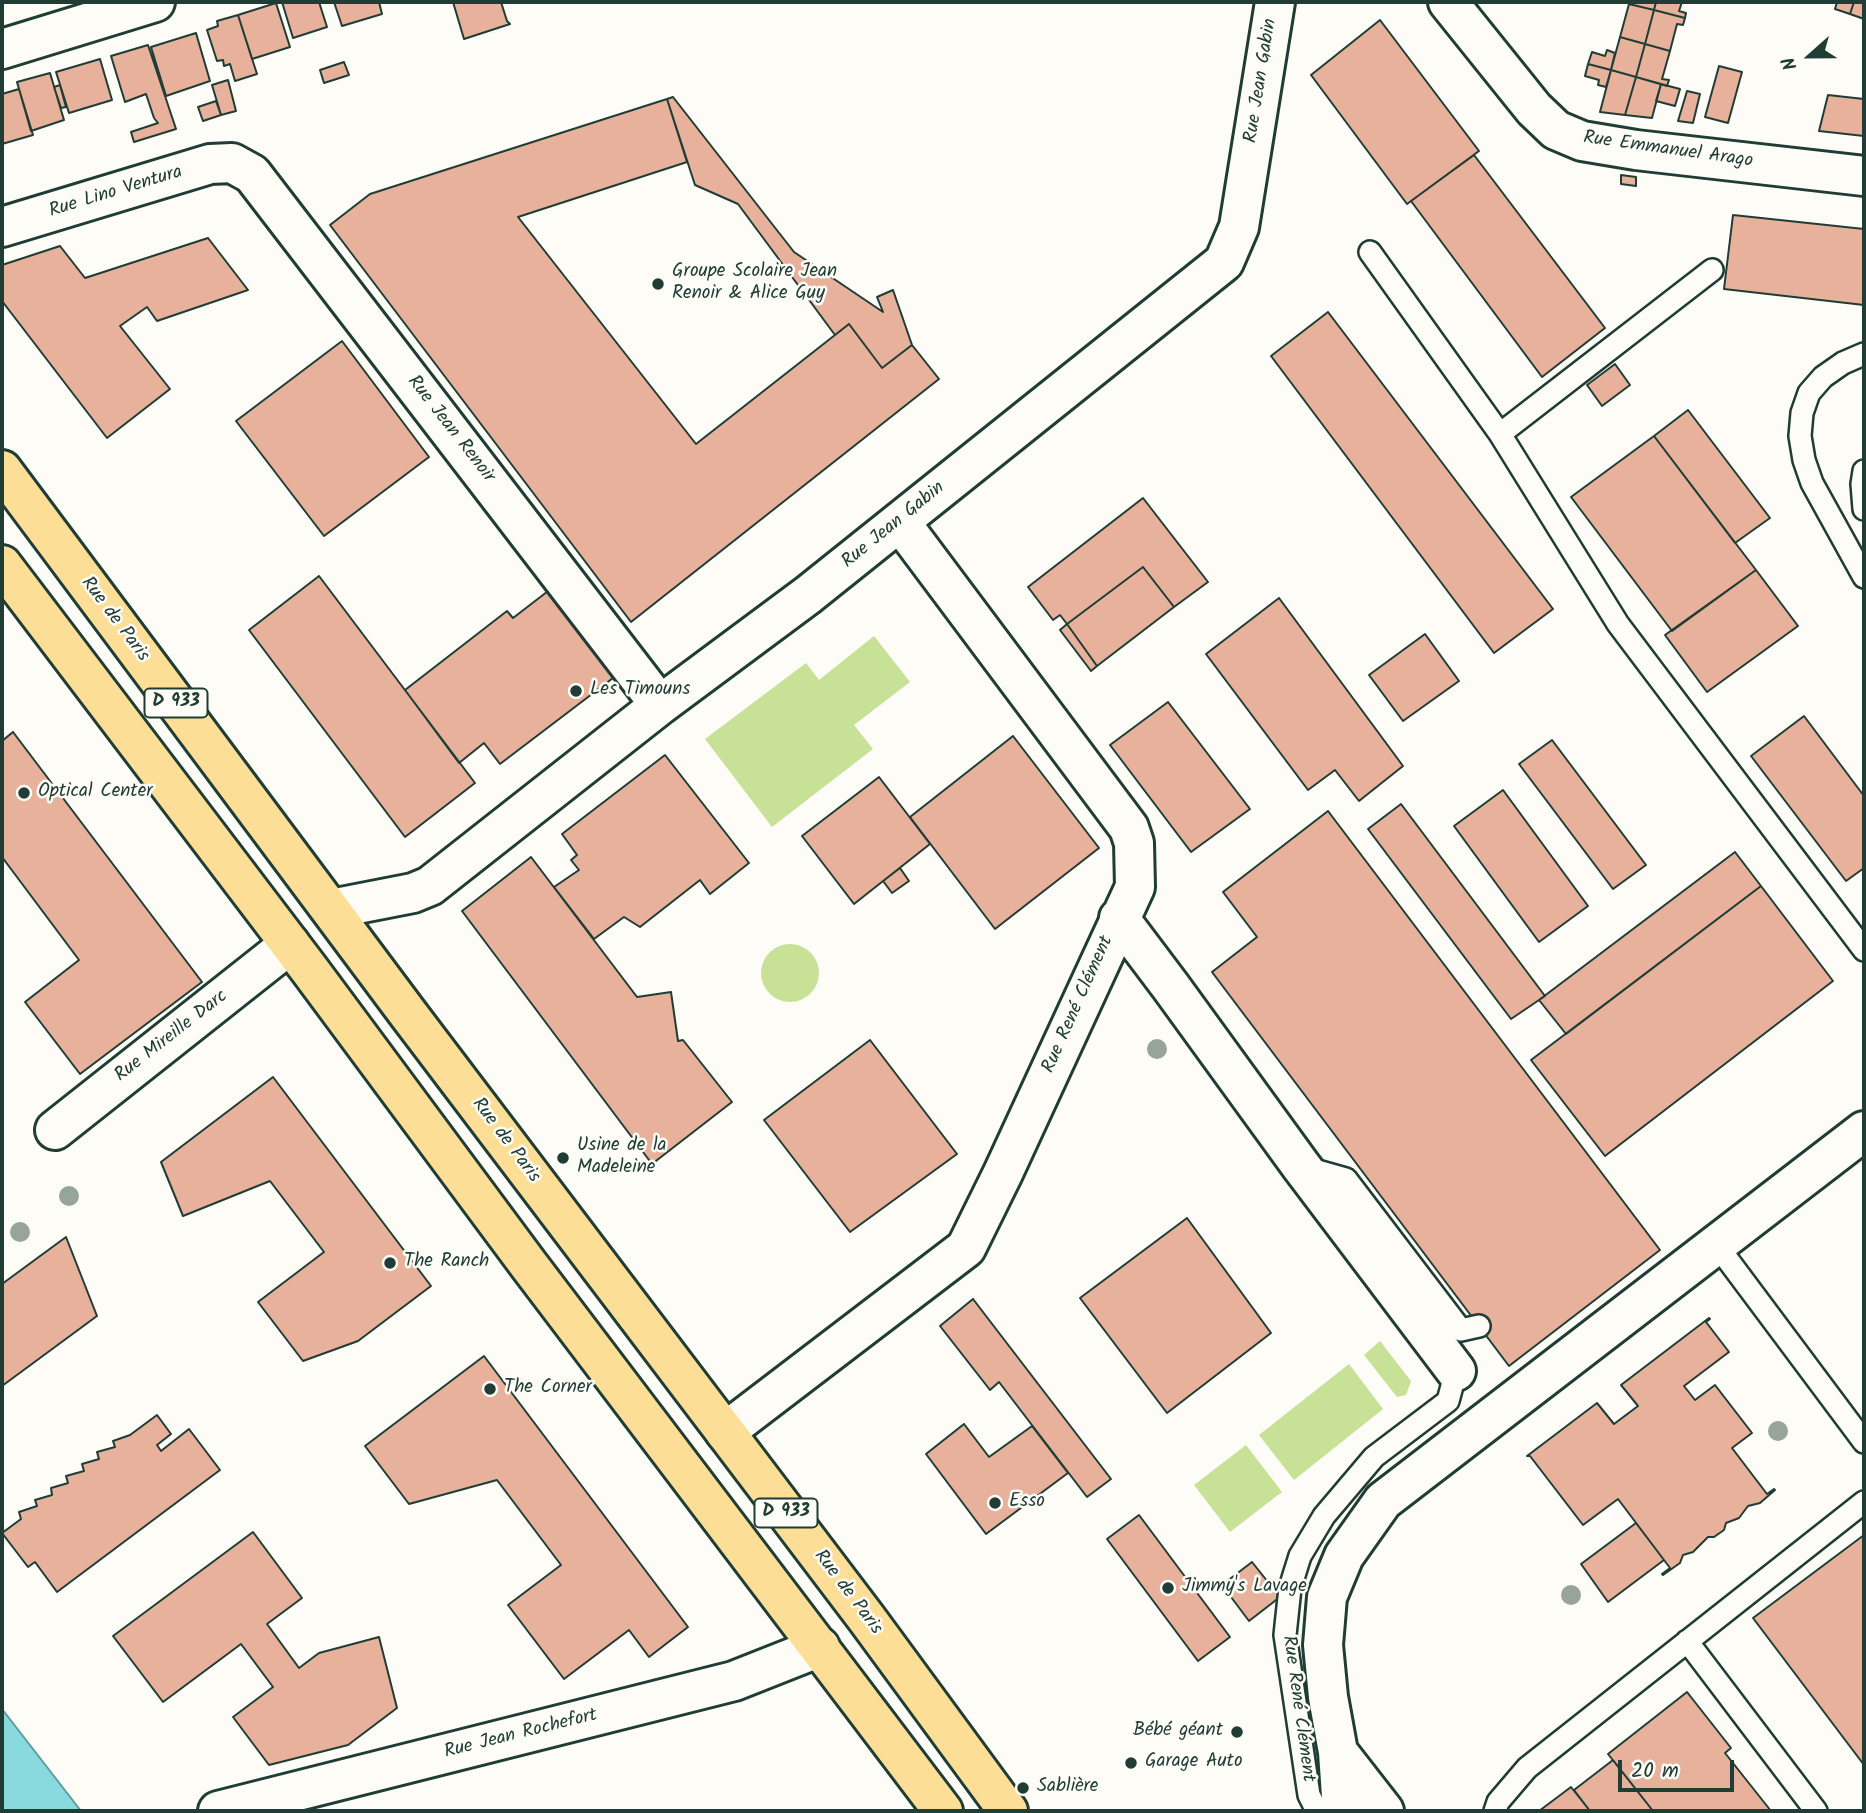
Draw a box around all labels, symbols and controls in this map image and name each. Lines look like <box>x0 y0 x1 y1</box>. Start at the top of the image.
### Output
street label: Rue Jean Gabin <box>1241 17 1283 145</box>
north arrow <box>1775 21 1845 91</box>
text: N <box>1774 53 1807 75</box>
street label: Rue Emmanuel Arago <box>1582 128 1754 174</box>
street label: Rue Lino Ventura <box>47 162 185 224</box>
place label: Groupe Scolaire Jean Renoir & Alice Guy <box>672 262 837 306</box>
marker: Groupe Scolaire Jean Renoir & Alice Guy <box>650 276 666 292</box>
street label: Rue Jean Renoir <box>401 372 499 488</box>
street label: Rue Jean Gabin <box>838 478 950 574</box>
street label: Rue de Paris <box>75 573 153 667</box>
place label: Les Timouns <box>590 680 690 702</box>
marker: Les Timouns <box>568 683 584 699</box>
road number: D 933 <box>144 688 208 718</box>
place label: Optical Center <box>38 782 152 804</box>
marker: Optical Center <box>16 785 32 801</box>
street label: Rue René Clément <box>1039 933 1119 1077</box>
street label: Rue Mireille Darc <box>111 986 233 1088</box>
street label: Rue de Paris <box>466 1094 544 1188</box>
place label: Usine de la Madeleine <box>577 1136 666 1180</box>
marker: Usine de la Madeleine <box>555 1150 571 1166</box>
place label: The Ranch <box>404 1252 489 1274</box>
marker: The Ranch <box>382 1255 398 1271</box>
place label: The Corner <box>504 1378 592 1400</box>
marker: The Corner <box>482 1381 498 1397</box>
place label: Esso <box>1009 1492 1045 1514</box>
marker: Esso <box>987 1495 1003 1511</box>
road number: D 933 <box>754 1498 818 1528</box>
street label: Rue de Paris <box>808 1546 886 1640</box>
place label: Jimmy's Lavage <box>1182 1577 1307 1599</box>
marker: Jimmy's Lavage <box>1160 1580 1176 1596</box>
street label: Rue René Clément <box>1275 1634 1319 1784</box>
street label: Rue Jean Rochefort <box>442 1705 600 1765</box>
place label: Bébé géant <box>1133 1721 1223 1743</box>
marker: Bébé géant <box>1229 1724 1245 1740</box>
scale bar <box>1621 1746 1736 1790</box>
place label: Garage Auto <box>1145 1752 1243 1774</box>
marker: Garage Auto <box>1123 1755 1139 1771</box>
text: 20 m <box>1631 1755 1679 1788</box>
place label: Sablière <box>1037 1777 1098 1799</box>
marker: Sablière <box>1015 1780 1031 1796</box>

